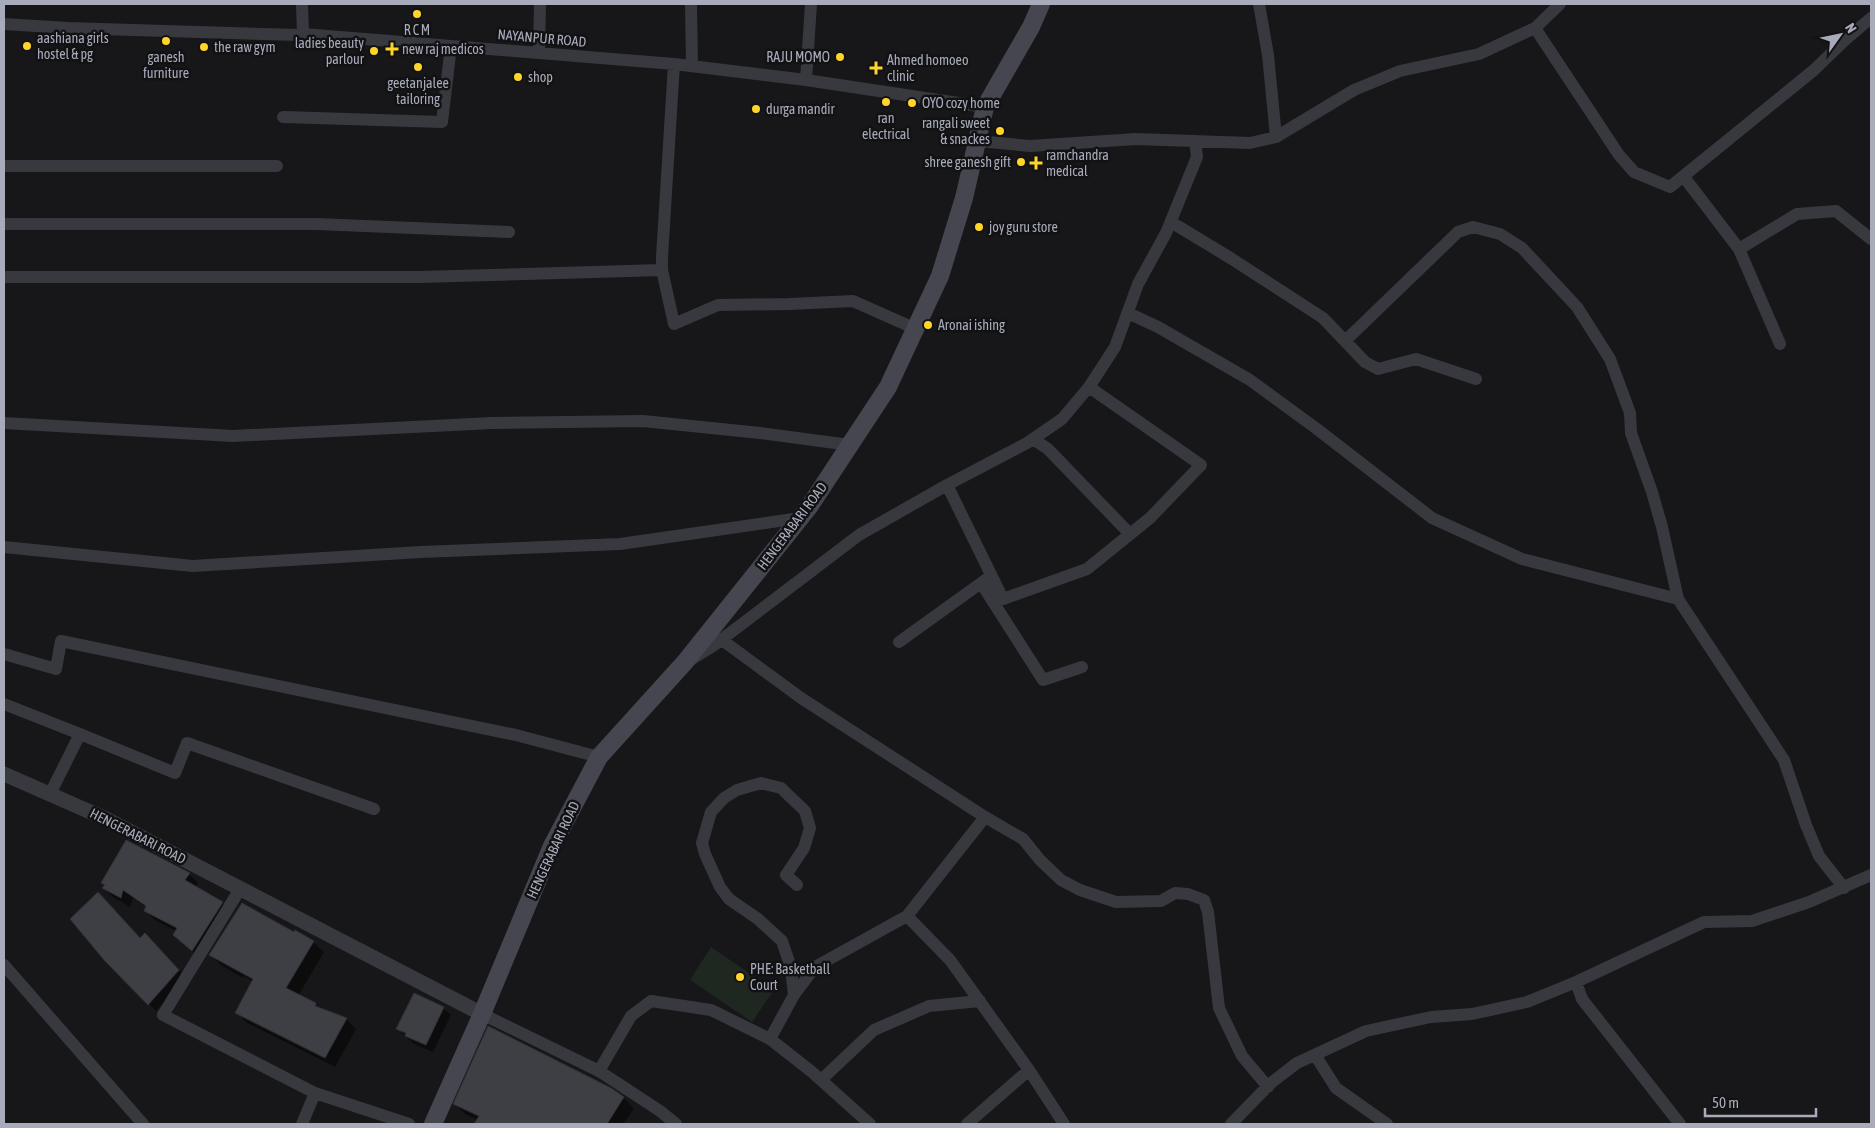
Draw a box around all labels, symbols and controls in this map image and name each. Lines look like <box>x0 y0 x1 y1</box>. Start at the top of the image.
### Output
marker: R C M <box>411 8 423 20</box>
north arrow <box>1815 10 1865 60</box>
text: N <box>1842 20 1860 36</box>
place label: R C M <box>404 22 430 38</box>
street label: NAYANPUR ROAD <box>497 26 587 50</box>
place label: aashiana girls hostel & pg <box>37 30 109 62</box>
marker: ganesh furniture <box>160 35 172 47</box>
place label: ladies beauty parlour <box>295 35 365 67</box>
place label: the raw gym <box>214 39 276 55</box>
marker: aashiana girls hostel & pg <box>21 40 33 52</box>
marker: the raw gym <box>198 41 210 53</box>
place label: new raj medicos <box>402 41 484 57</box>
marker: new raj medicos <box>386 43 398 55</box>
marker: ladies beauty parlour <box>368 45 380 57</box>
place label: ganesh furniture <box>143 49 189 81</box>
place label: RAJU MOMO <box>766 49 830 65</box>
marker: RAJU MOMO <box>834 51 846 63</box>
place label: Ahmed homoeo clinic <box>887 52 968 84</box>
marker: geetanjalee tailoring <box>412 61 424 73</box>
marker: Ahmed homoeo clinic <box>869 61 883 75</box>
place label: shop <box>528 69 553 85</box>
marker: shop <box>512 71 524 83</box>
place label: geetanjalee tailoring <box>387 75 449 107</box>
place label: OYO cozy home <box>922 95 1000 111</box>
marker: ran electrical <box>880 96 892 108</box>
marker: OYO cozy home <box>906 97 918 109</box>
place label: durga mandir <box>766 101 836 117</box>
marker: durga mandir <box>750 103 762 115</box>
place label: ran electrical <box>862 110 910 142</box>
place label: rangali sweet & snackes <box>922 115 990 147</box>
marker: rangali sweet & snackes <box>994 125 1006 137</box>
place label: ramchandra medical <box>1046 147 1109 179</box>
place label: shree ganesh gift <box>924 154 1011 170</box>
marker: shree ganesh gift <box>1015 156 1027 168</box>
marker: ramchandra medical <box>1030 157 1042 169</box>
place label: joy guru store <box>988 219 1058 235</box>
marker: joy guru store <box>973 221 985 233</box>
place label: Aronai ishing <box>938 317 1005 333</box>
marker: Aronai ishing <box>922 319 934 331</box>
street label: HENGERABARI ROAD <box>754 479 830 573</box>
street label: HENGERABARI ROAD <box>523 799 583 901</box>
street label: HENGERABARI ROAD <box>87 805 189 867</box>
place label: PHE: Basketball Court <box>750 961 831 993</box>
marker: PHE: Basketball Court <box>734 971 746 983</box>
scale bar <box>1705 1086 1816 1118</box>
text: 50 m <box>1712 1094 1739 1111</box>

